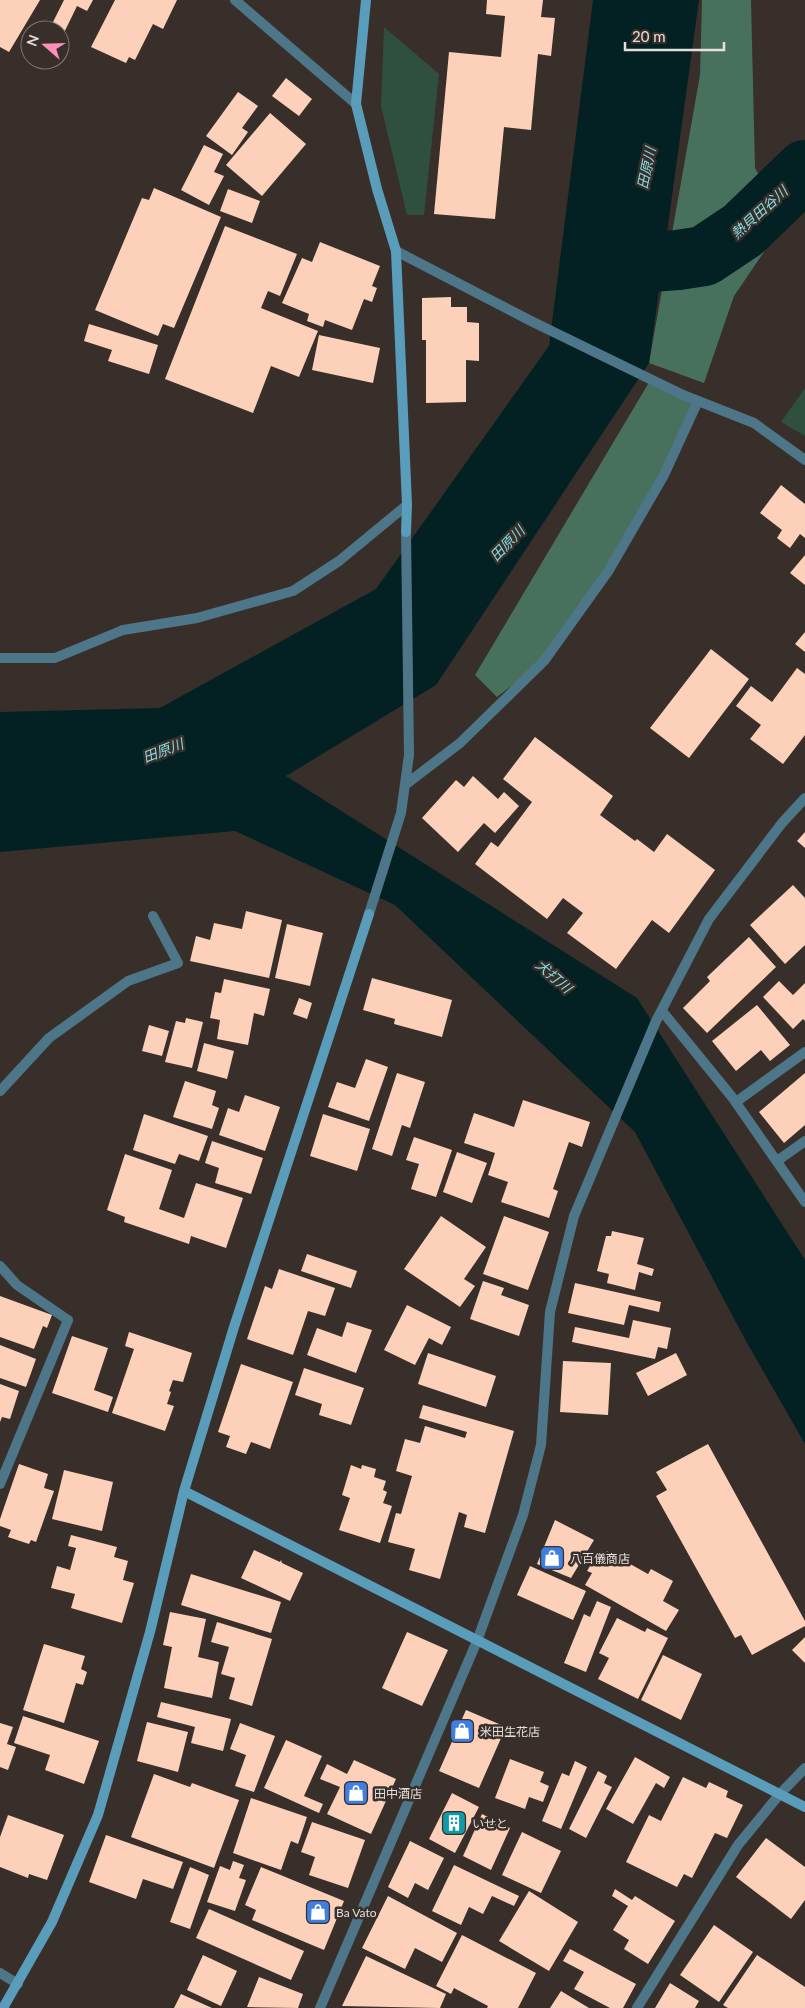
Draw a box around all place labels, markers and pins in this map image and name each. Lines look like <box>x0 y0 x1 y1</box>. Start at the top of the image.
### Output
shop icon: 八百儀商店 <box>539 1545 565 1571</box>
place label: 八百儀商店 <box>570 1551 630 1566</box>
shop icon: 米田生花店 <box>449 1718 475 1744</box>
place label: 米田生花店 <box>480 1724 540 1739</box>
shop icon: 田中酒店 <box>343 1780 369 1806</box>
place label: 田中酒店 <box>374 1786 422 1801</box>
building icon: いせと <box>441 1810 467 1836</box>
place label: いせと <box>472 1816 508 1831</box>
shop icon: Ba Vato <box>305 1899 331 1925</box>
place label: Ba Vato <box>336 1905 377 1920</box>

